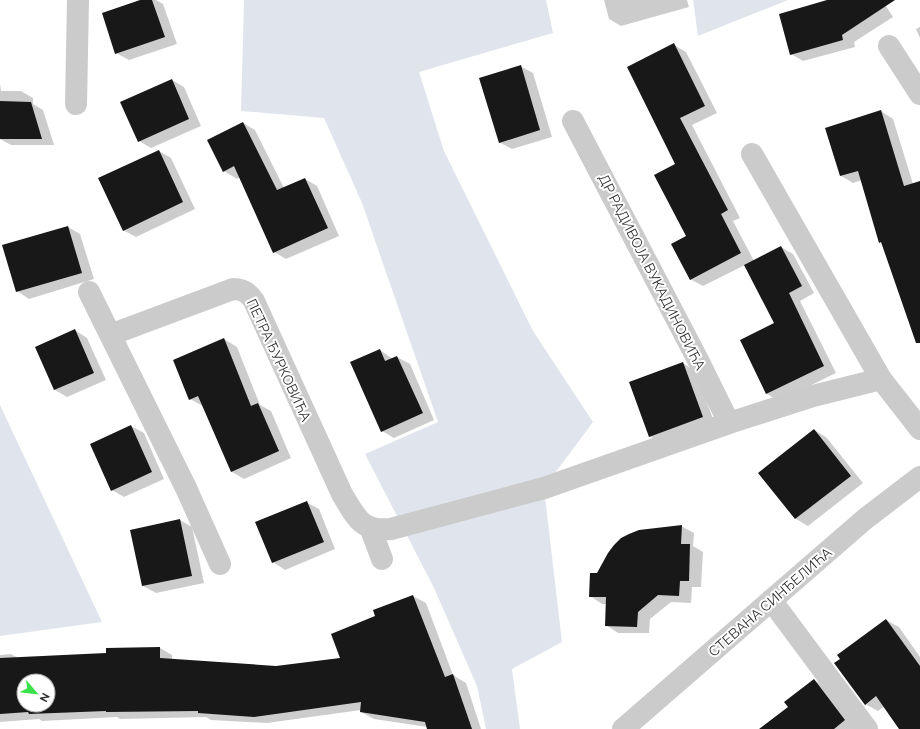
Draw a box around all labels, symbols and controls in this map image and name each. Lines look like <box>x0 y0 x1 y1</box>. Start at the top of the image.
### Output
street label: ДР РАДИВОЈА ВУКАДИНОВИЋА <box>595 171 709 373</box>
street label: ПЕТРА ЂУРКОВИЋА <box>244 296 315 424</box>
street label: СТЕВАНА СИНЂЕЛИЋА <box>705 544 835 660</box>
north arrow <box>16 673 56 713</box>
text: N <box>37 691 52 704</box>

